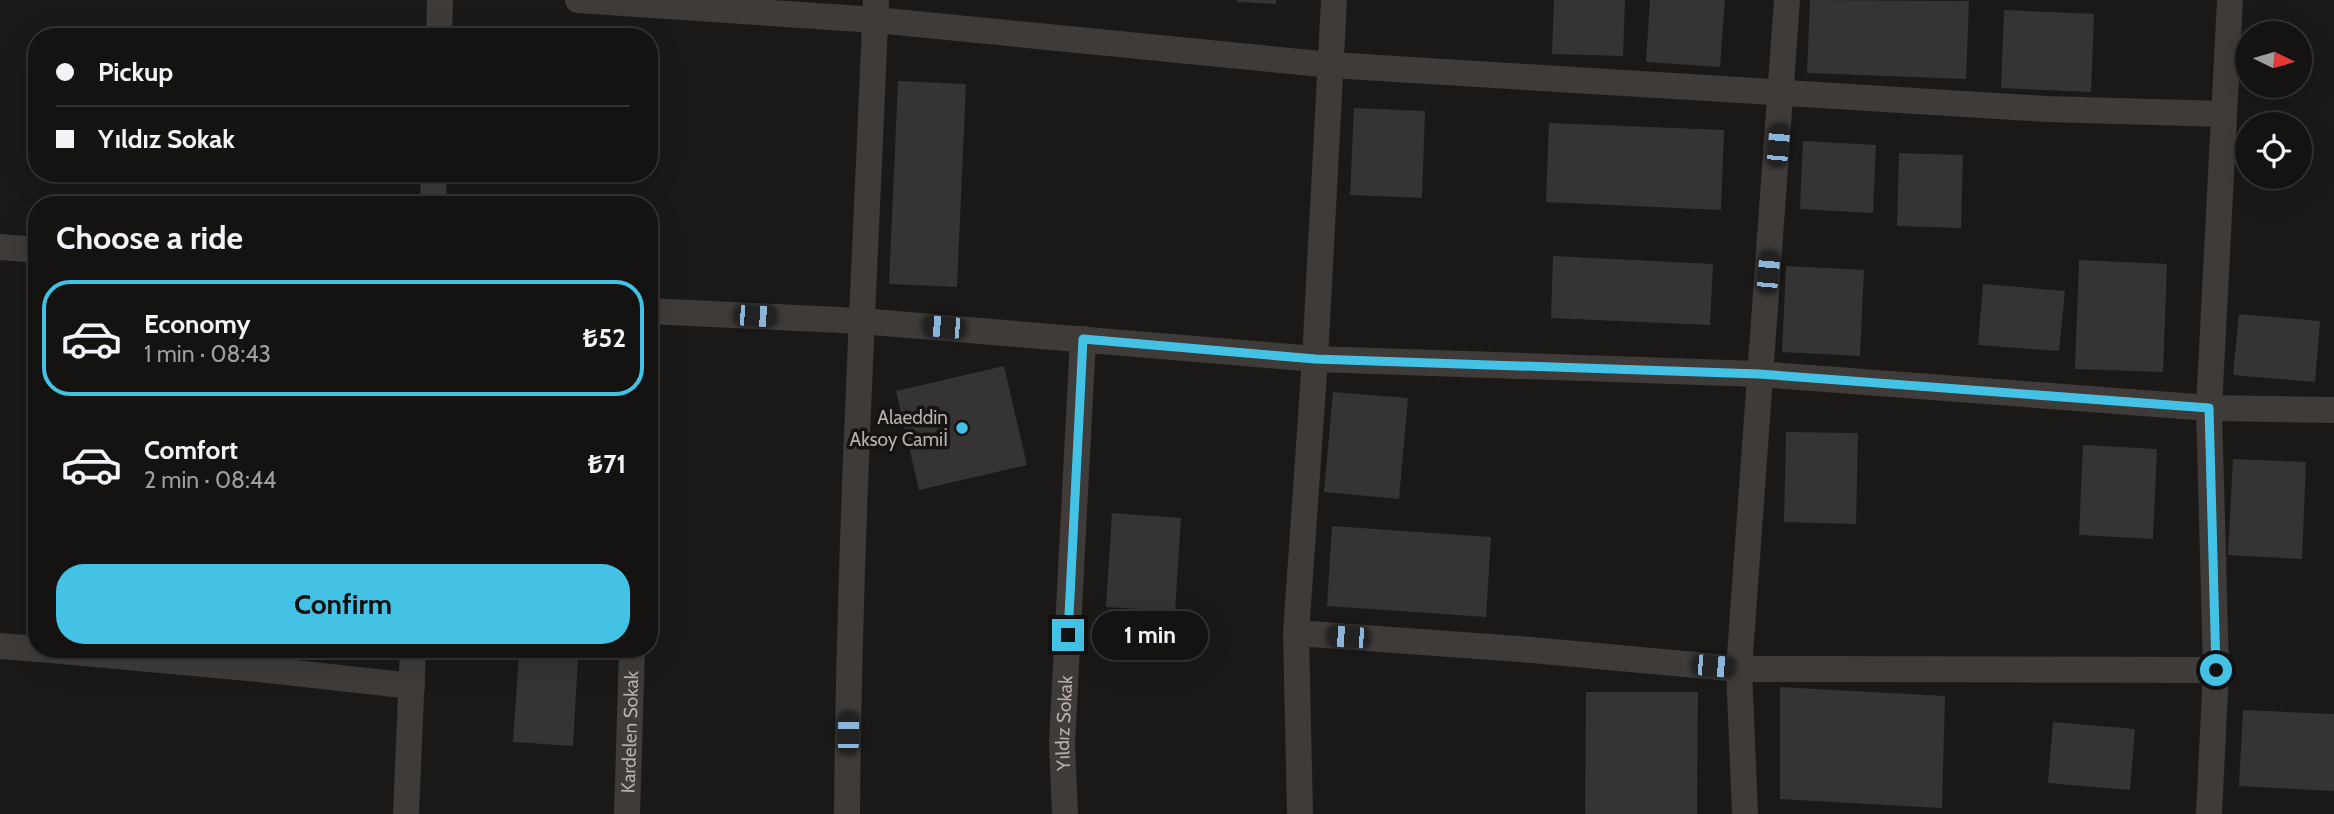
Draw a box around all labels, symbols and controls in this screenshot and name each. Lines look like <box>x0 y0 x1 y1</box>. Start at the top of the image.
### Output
north arrow <box>2235 21 2312 98</box>
map controls <box>2235 21 2312 189</box>
text: Pickup <box>98 56 173 88</box>
button: locate <box>2235 112 2312 189</box>
text: Yıldız Sokak <box>98 123 235 155</box>
car <box>1766 123 1791 167</box>
text: Choose a ride <box>56 218 243 257</box>
car <box>1756 250 1781 294</box>
car <box>734 304 777 328</box>
icon: car <box>60 307 123 370</box>
text: Economy <box>144 308 250 340</box>
car <box>923 315 966 339</box>
text: ₺52 <box>583 322 626 354</box>
text: 1 min · 08:43 <box>144 340 271 368</box>
place label: Alaeddin Aksoy Camiİ <box>849 406 948 451</box>
marker: Alaeddin Aksoy Camiİ <box>954 420 970 436</box>
icon: car <box>60 433 123 496</box>
text: Comfort <box>144 434 238 466</box>
text: ₺71 <box>588 448 626 480</box>
text: 2 min · 08:44 <box>144 466 276 494</box>
button: Confirm <box>56 564 630 644</box>
callout: 1 min <box>1092 610 1208 660</box>
route end <box>1052 619 1084 651</box>
text: 1 min <box>1124 621 1176 649</box>
car <box>1327 625 1370 649</box>
car <box>1692 654 1735 678</box>
route start <box>2200 654 2232 686</box>
street label: Kardelen Sokak <box>616 670 643 794</box>
street label: Yıldız Sokak <box>1050 674 1077 772</box>
car <box>838 712 859 754</box>

